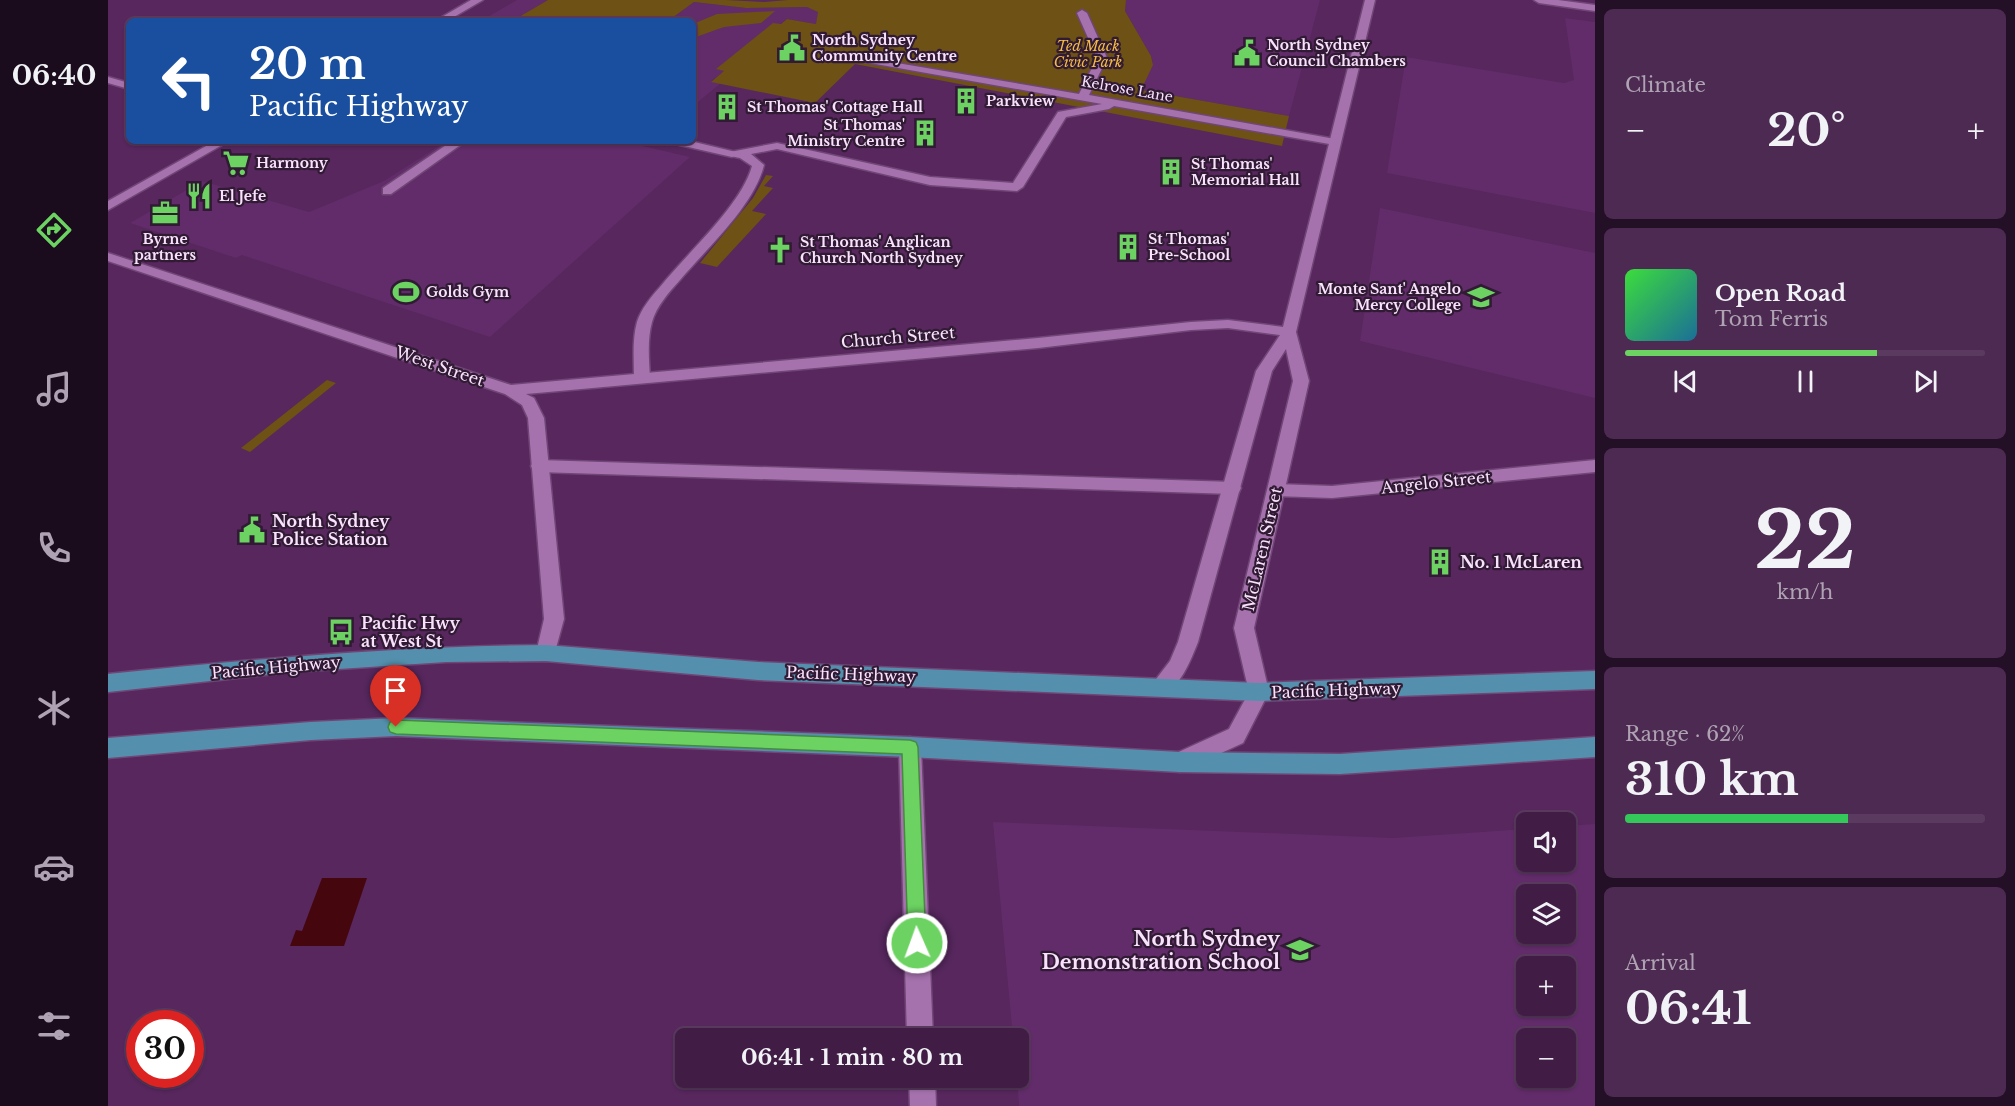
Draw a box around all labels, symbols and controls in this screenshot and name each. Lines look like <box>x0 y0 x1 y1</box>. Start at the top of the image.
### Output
place label: North Sydney Community Centre <box>812 31 957 65</box>
public building icon: North Sydney Community Centre <box>777 33 807 63</box>
place label: North Sydney Council Chambers <box>1267 36 1406 70</box>
park label: Ted Mack Civic Park <box>1054 37 1122 71</box>
text: 20 m <box>249 38 366 90</box>
public building icon: North Sydney Council Chambers <box>1232 38 1262 68</box>
icon: left <box>150 42 228 120</box>
text: 06:40 <box>12 59 96 92</box>
street label: Kelrose Lane <box>1080 72 1174 106</box>
text: Climate <box>1625 73 1706 97</box>
building icon: Parkview <box>951 86 981 116</box>
text: Pacific Highway <box>249 90 468 123</box>
building icon: St Thomas' Cottage Hall <box>712 92 742 122</box>
place label: Parkview <box>986 92 1055 110</box>
place label: St Thomas' Cottage Hall <box>747 98 923 116</box>
text: 20° <box>1767 102 1846 158</box>
text: − <box>1625 110 1646 151</box>
text: + <box>1967 110 1985 151</box>
place label: St Thomas' Ministry Centre <box>787 116 905 150</box>
building icon: St Thomas' Ministry Centre <box>910 118 940 148</box>
supermarket icon: Harmony <box>221 148 251 178</box>
place label: Harmony <box>256 154 329 172</box>
place label: St Thomas' Memorial Hall <box>1191 155 1300 189</box>
building icon: St Thomas' Memorial Hall <box>1156 157 1186 187</box>
restaurant icon: El Jefe <box>184 181 214 211</box>
place label: El Jefe <box>219 187 266 205</box>
office icon: Byrne partners <box>150 198 180 228</box>
icon: directions <box>33 209 75 251</box>
place label: Byrne partners <box>134 230 196 264</box>
place label: St Thomas' Pre-School <box>1148 230 1230 264</box>
building icon: St Thomas' Pre-School <box>1113 232 1143 262</box>
place label: St Thomas' Anglican Church North Sydney <box>800 233 964 267</box>
church icon: St Thomas' Anglican Church North Sydney <box>765 235 795 265</box>
sports icon: Golds Gym <box>391 277 421 307</box>
place label: Monte Sant' Angelo Mercy College <box>1318 280 1461 314</box>
text: Open Road <box>1715 280 1846 307</box>
school or university icon: Monte Sant' Angelo Mercy College <box>1466 282 1496 312</box>
place label: Golds Gym <box>426 283 510 301</box>
text: Tom Ferris <box>1715 307 1828 331</box>
street label: Church Street <box>840 322 956 352</box>
street label: West Street <box>392 341 487 391</box>
icon: previous <box>1669 365 1702 398</box>
icon: pause <box>1789 365 1822 398</box>
icon: next <box>1909 365 1942 398</box>
icon: music <box>33 368 75 410</box>
street label: Angelo Street <box>1379 466 1492 498</box>
street label: McLaren Street <box>1238 485 1286 613</box>
text: 22 <box>1754 492 1856 589</box>
place label: North Sydney Police Station <box>272 511 390 549</box>
public building icon: North Sydney Police Station <box>237 515 267 545</box>
icon: phone <box>33 527 75 569</box>
building icon: No. 1 McLaren <box>1425 547 1455 577</box>
place label: No. 1 McLaren <box>1460 552 1582 572</box>
text: km/h <box>1777 580 1833 604</box>
place label: Pacific Hwy at West St <box>361 613 461 651</box>
bus stop icon: Pacific Hwy at West St <box>326 617 356 647</box>
street label: Pacific Highway <box>210 651 342 683</box>
street label: Pacific Highway <box>786 662 917 686</box>
pin <box>370 665 421 727</box>
icon: arrive <box>379 674 412 707</box>
street label: Pacific Highway <box>1271 678 1402 702</box>
icon: climate <box>33 687 75 729</box>
text: Range · 62% <box>1625 722 1745 746</box>
text: 310 km <box>1625 751 1799 807</box>
map controls <box>1516 812 1576 1088</box>
button: sound <box>1516 812 1576 872</box>
icon: car <box>33 846 75 888</box>
button: layers <box>1516 884 1576 944</box>
position arrow <box>885 911 949 975</box>
place label: North Sydney Demonstration School <box>1041 927 1281 974</box>
school or university icon: North Sydney Demonstration School <box>1285 935 1315 965</box>
text: Arrival <box>1625 951 1696 975</box>
button: + <box>1516 956 1576 1016</box>
text: 06:41 <box>1625 980 1752 1036</box>
icon: filters <box>33 1005 75 1047</box>
speed limit sign: 30 <box>126 1010 204 1088</box>
button: − <box>1516 1028 1576 1088</box>
text: 06:41 · 1 min · 80 m <box>741 1044 963 1071</box>

